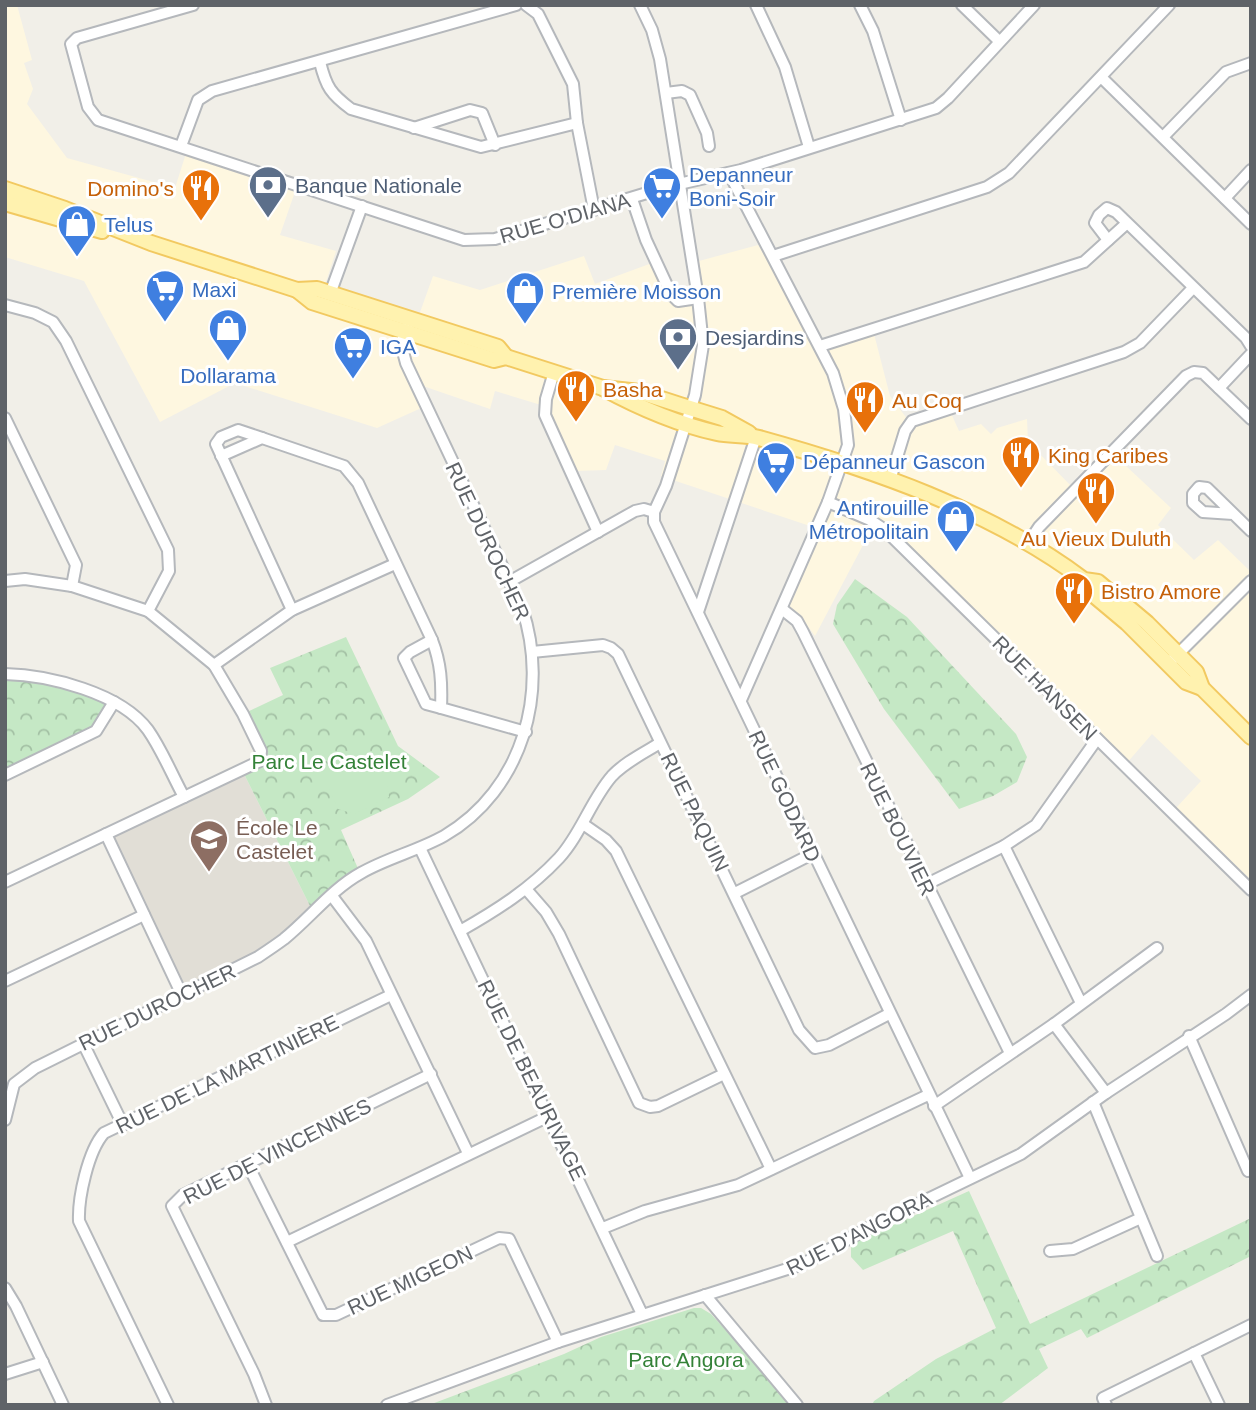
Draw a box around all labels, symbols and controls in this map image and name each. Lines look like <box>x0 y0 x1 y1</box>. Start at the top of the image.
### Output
place label: Depanneur Boni-Soir <box>689 163 793 210</box>
bank icon: Banque Nationale <box>247 164 289 219</box>
supermarket icon: Depanneur Boni-Soir <box>641 165 683 220</box>
restaurant icon: Domino's <box>180 167 222 222</box>
place label: Banque Nationale <box>295 174 462 197</box>
place label: Domino's <box>87 177 174 200</box>
street label: RUE O'DIANA <box>497 188 633 248</box>
shop icon: Telus <box>56 203 98 258</box>
place label: Telus <box>104 213 153 236</box>
supermarket icon: Maxi <box>144 268 186 323</box>
shop icon: Première Moisson <box>504 270 546 325</box>
place label: Maxi <box>192 278 236 301</box>
place label: Première Moisson <box>552 280 721 303</box>
shop icon: Dollarama <box>207 307 249 362</box>
bank icon: Desjardins <box>657 316 699 371</box>
supermarket icon: IGA <box>332 325 374 380</box>
place label: Desjardins <box>705 326 804 349</box>
place label: IGA <box>380 335 416 358</box>
place label: Dollarama <box>180 364 276 387</box>
restaurant icon: Basha <box>555 368 597 423</box>
place label: Basha <box>603 378 663 401</box>
restaurant icon: Au Coq <box>844 379 886 434</box>
place label: Au Coq <box>892 389 962 412</box>
restaurant icon: King Caribes <box>1000 434 1042 489</box>
supermarket icon: Dépanneur Gascon <box>755 440 797 495</box>
place label: King Caribes <box>1048 444 1168 467</box>
place label: Dépanneur Gascon <box>803 450 985 473</box>
street label: RUE DUROCHER <box>441 458 535 624</box>
restaurant icon: Au Vieux Duluth <box>1075 470 1117 525</box>
place label: Antirouille Métropolitain <box>809 496 929 543</box>
shop icon: Antirouille Métropolitain <box>935 498 977 553</box>
place label: Au Vieux Duluth <box>1021 527 1171 550</box>
restaurant icon: Bistro Amore <box>1053 570 1095 625</box>
place label: Bistro Amore <box>1101 580 1221 603</box>
street label: RUE HANSEN <box>988 631 1102 745</box>
street label: RUE GODARD <box>744 727 826 865</box>
street label: RUE PAQUIN <box>656 749 734 875</box>
park label: Parc Le Castelet <box>251 750 407 773</box>
street label: RUE BOUVIER <box>856 759 940 899</box>
place label: École Le Castelet <box>236 816 318 863</box>
school or university icon: École Le Castelet <box>188 818 230 873</box>
street label: RUE DUROCHER <box>75 959 239 1055</box>
street label: RUE DE BEAURIVAGE <box>473 976 591 1184</box>
street label: RUE DE LA MARTINIÈRE <box>112 1010 342 1138</box>
street label: RUE DE VINCENNES <box>179 1094 375 1208</box>
street label: RUE D'ANGORA <box>782 1186 936 1280</box>
street label: RUE MIGEON <box>344 1241 476 1319</box>
park label: Parc Angora <box>628 1348 744 1371</box>

